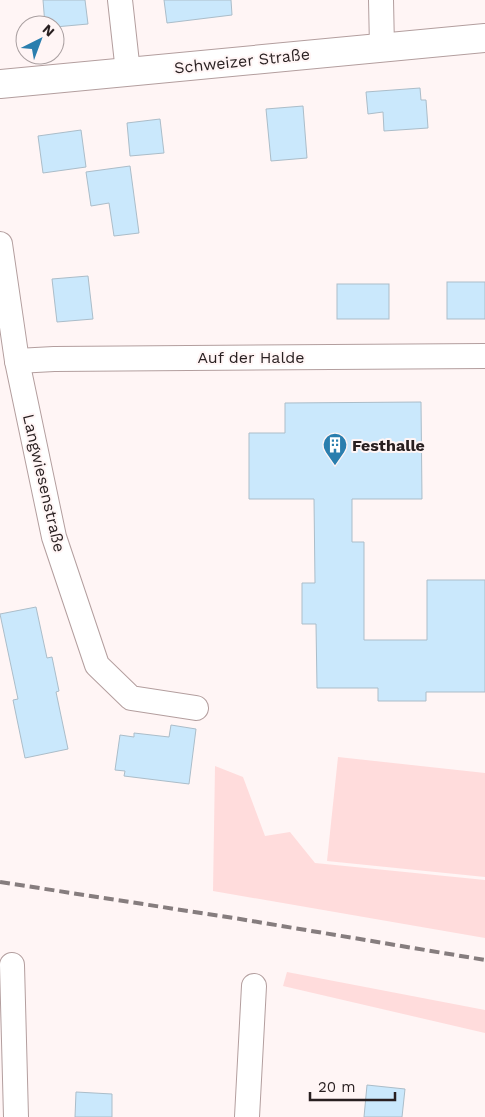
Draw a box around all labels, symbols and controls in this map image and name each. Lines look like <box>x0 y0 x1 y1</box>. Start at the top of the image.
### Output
north arrow <box>15 15 65 65</box>
text: N <box>39 21 58 40</box>
street label: Schweizer Straße <box>173 44 311 78</box>
street label: Auf der Halde <box>197 348 305 367</box>
street label: Langwiesenstraße <box>19 412 69 554</box>
building icon: Festhalle <box>322 432 348 466</box>
place label: Festhalle <box>352 436 425 455</box>
scale bar <box>310 1070 395 1102</box>
text: 20 m <box>318 1078 356 1096</box>

